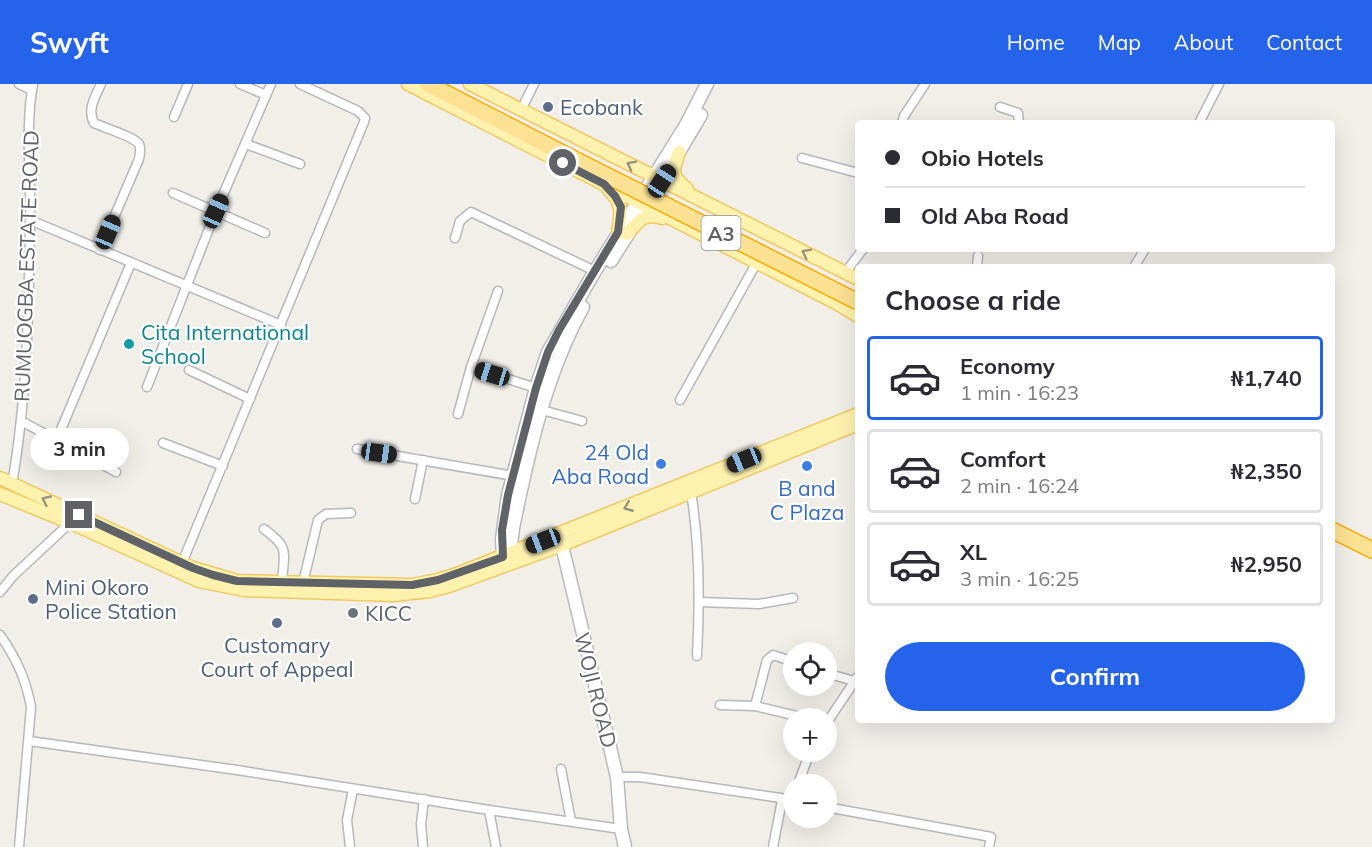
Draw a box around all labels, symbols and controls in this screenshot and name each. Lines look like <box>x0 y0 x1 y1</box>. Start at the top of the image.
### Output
text: Swyft <box>30 25 109 60</box>
text: Home <box>1007 29 1065 55</box>
text: Map <box>1098 29 1141 55</box>
text: About <box>1174 29 1233 55</box>
text: Contact <box>1266 29 1342 55</box>
place label: Ecobank <box>560 94 643 120</box>
marker: Ecobank <box>541 100 555 114</box>
street label: RUMUOGBA ESTATE ROAD <box>8 130 44 402</box>
text: Obio Hotels <box>921 144 1044 172</box>
route start <box>549 149 576 176</box>
one-way arrow <box>627 161 638 173</box>
car <box>645 161 679 201</box>
car <box>200 191 232 231</box>
text: Old Aba Road <box>921 202 1069 230</box>
car <box>93 212 123 252</box>
road number: A3 <box>702 216 740 250</box>
one-way arrow <box>801 249 812 260</box>
text: Choose a ride <box>885 283 1061 317</box>
place label: Cita International School <box>141 319 309 369</box>
marker: Cita International School <box>122 337 136 351</box>
icon: car <box>888 351 942 405</box>
text: Economy <box>960 352 1055 380</box>
car <box>472 360 512 388</box>
text: ₦1,740 <box>1231 364 1302 392</box>
text: 1 min · 16:23 <box>960 380 1079 405</box>
callout: 3 min <box>29 428 128 470</box>
text: 3 min <box>53 436 106 461</box>
place label: 24 Old Aba Road <box>551 439 649 489</box>
car <box>360 442 398 464</box>
icon: car <box>888 444 942 498</box>
car <box>724 445 764 475</box>
text: Comfort <box>960 445 1046 473</box>
marker: 24 Old Aba Road <box>654 457 668 471</box>
text: ₦2,350 <box>1231 457 1302 485</box>
marker: B and C Plaza <box>800 459 814 473</box>
text: 2 min · 16:24 <box>960 473 1079 498</box>
place label: B and C Plaza <box>770 475 844 525</box>
one-way arrow <box>41 495 52 507</box>
one-way arrow <box>624 500 635 512</box>
route end <box>65 501 92 528</box>
car <box>523 526 563 556</box>
icon: car <box>888 537 942 591</box>
text: XL <box>960 538 987 566</box>
text: ₦2,950 <box>1231 550 1302 578</box>
text: 3 min · 16:25 <box>960 566 1079 591</box>
place label: Mini Okoro Police Station <box>45 574 177 624</box>
marker: Mini Okoro Police Station <box>26 592 40 606</box>
place label: KICC <box>365 600 412 626</box>
marker: KICC <box>346 606 360 620</box>
marker: Customary Court of Appeal <box>270 616 284 630</box>
street label: WOJI ROAD <box>569 630 623 750</box>
place label: Customary Court of Appeal <box>201 632 353 682</box>
map controls <box>783 642 837 828</box>
button: locate <box>783 642 837 696</box>
button: Confirm <box>885 642 1305 711</box>
button: + <box>783 708 837 762</box>
button: − <box>783 774 837 828</box>

